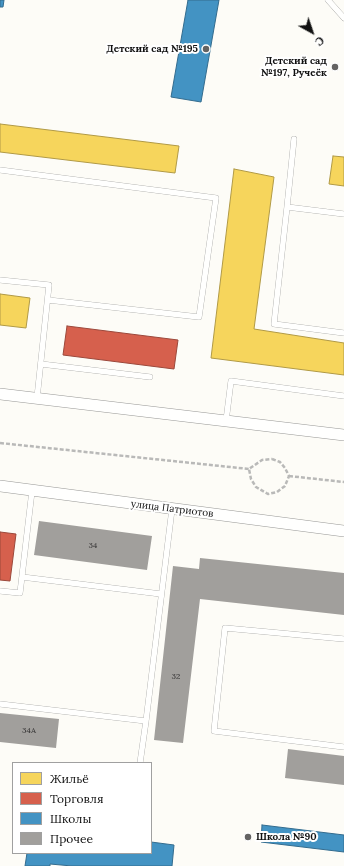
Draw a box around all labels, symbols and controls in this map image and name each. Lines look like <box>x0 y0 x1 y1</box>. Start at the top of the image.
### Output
north arrow <box>292 12 332 52</box>
text: С <box>312 33 327 49</box>
place label: Детский сад №195 <box>106 43 198 55</box>
marker: Детский сад №195 <box>201 44 211 54</box>
place label: Детский сад №197, Ручеёк <box>261 55 327 78</box>
marker: Детский сад №197, Ручеёк <box>330 62 340 72</box>
street label: улица Патриотов <box>130 498 214 520</box>
house number: 34 <box>89 541 97 551</box>
house number: 32 <box>172 672 180 682</box>
house number: 34А <box>22 726 36 736</box>
legend <box>12 762 152 854</box>
text: Жильё <box>50 771 89 786</box>
text: Торговля <box>50 791 103 806</box>
text: Школы <box>50 811 91 826</box>
text: Прочее <box>50 831 93 846</box>
place label: Школа №90 <box>256 831 317 843</box>
marker: Школа №90 <box>243 832 253 842</box>

